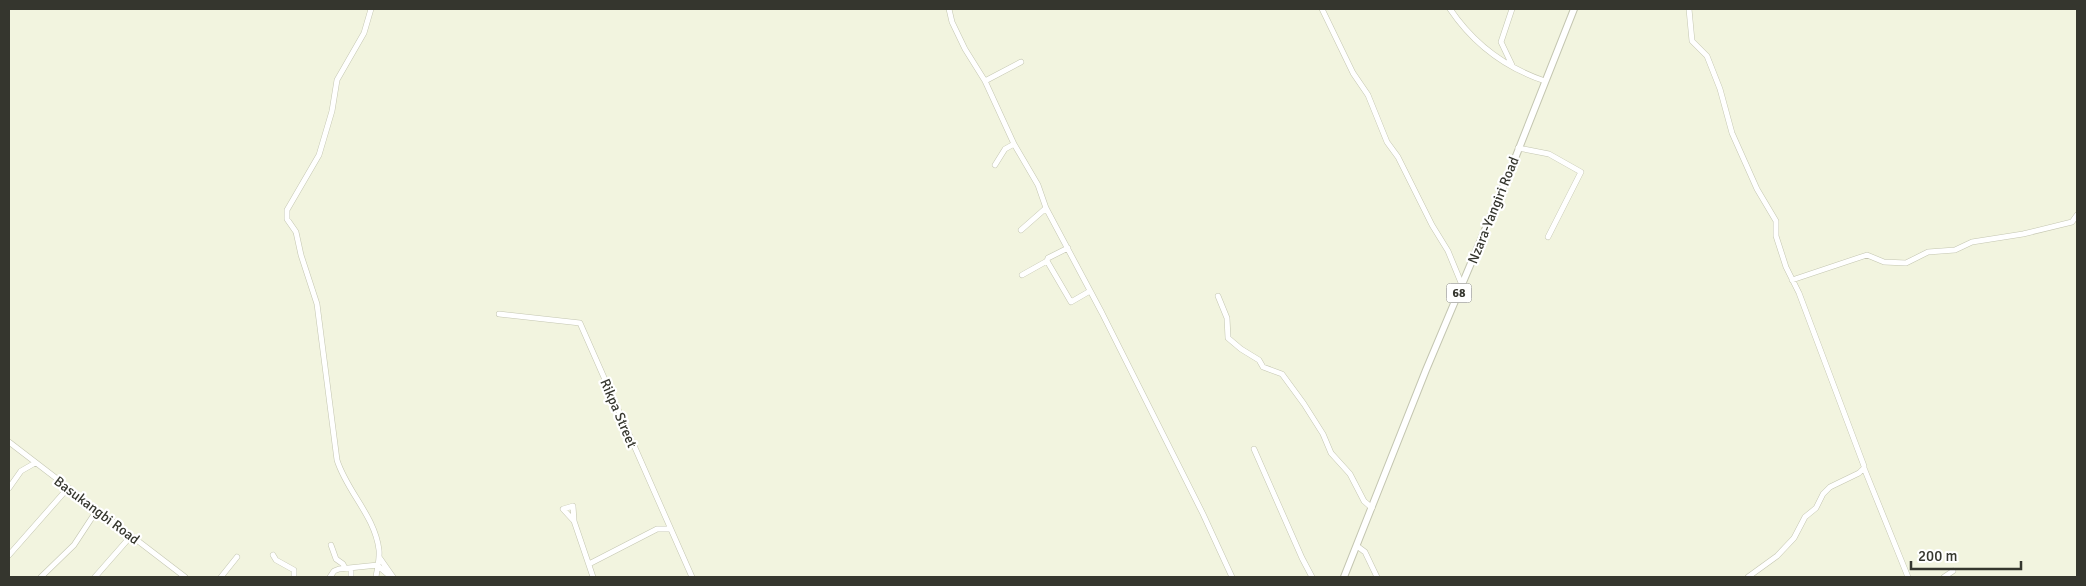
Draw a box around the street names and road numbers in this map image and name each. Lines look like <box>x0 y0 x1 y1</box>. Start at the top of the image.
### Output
street label: Nzara-Yangiri Road <box>1464 154 1523 266</box>
road number: 68 <box>1446 284 1472 302</box>
street label: Rikpa Street <box>596 376 641 450</box>
street label: Basukangbi Road <box>51 473 143 548</box>

